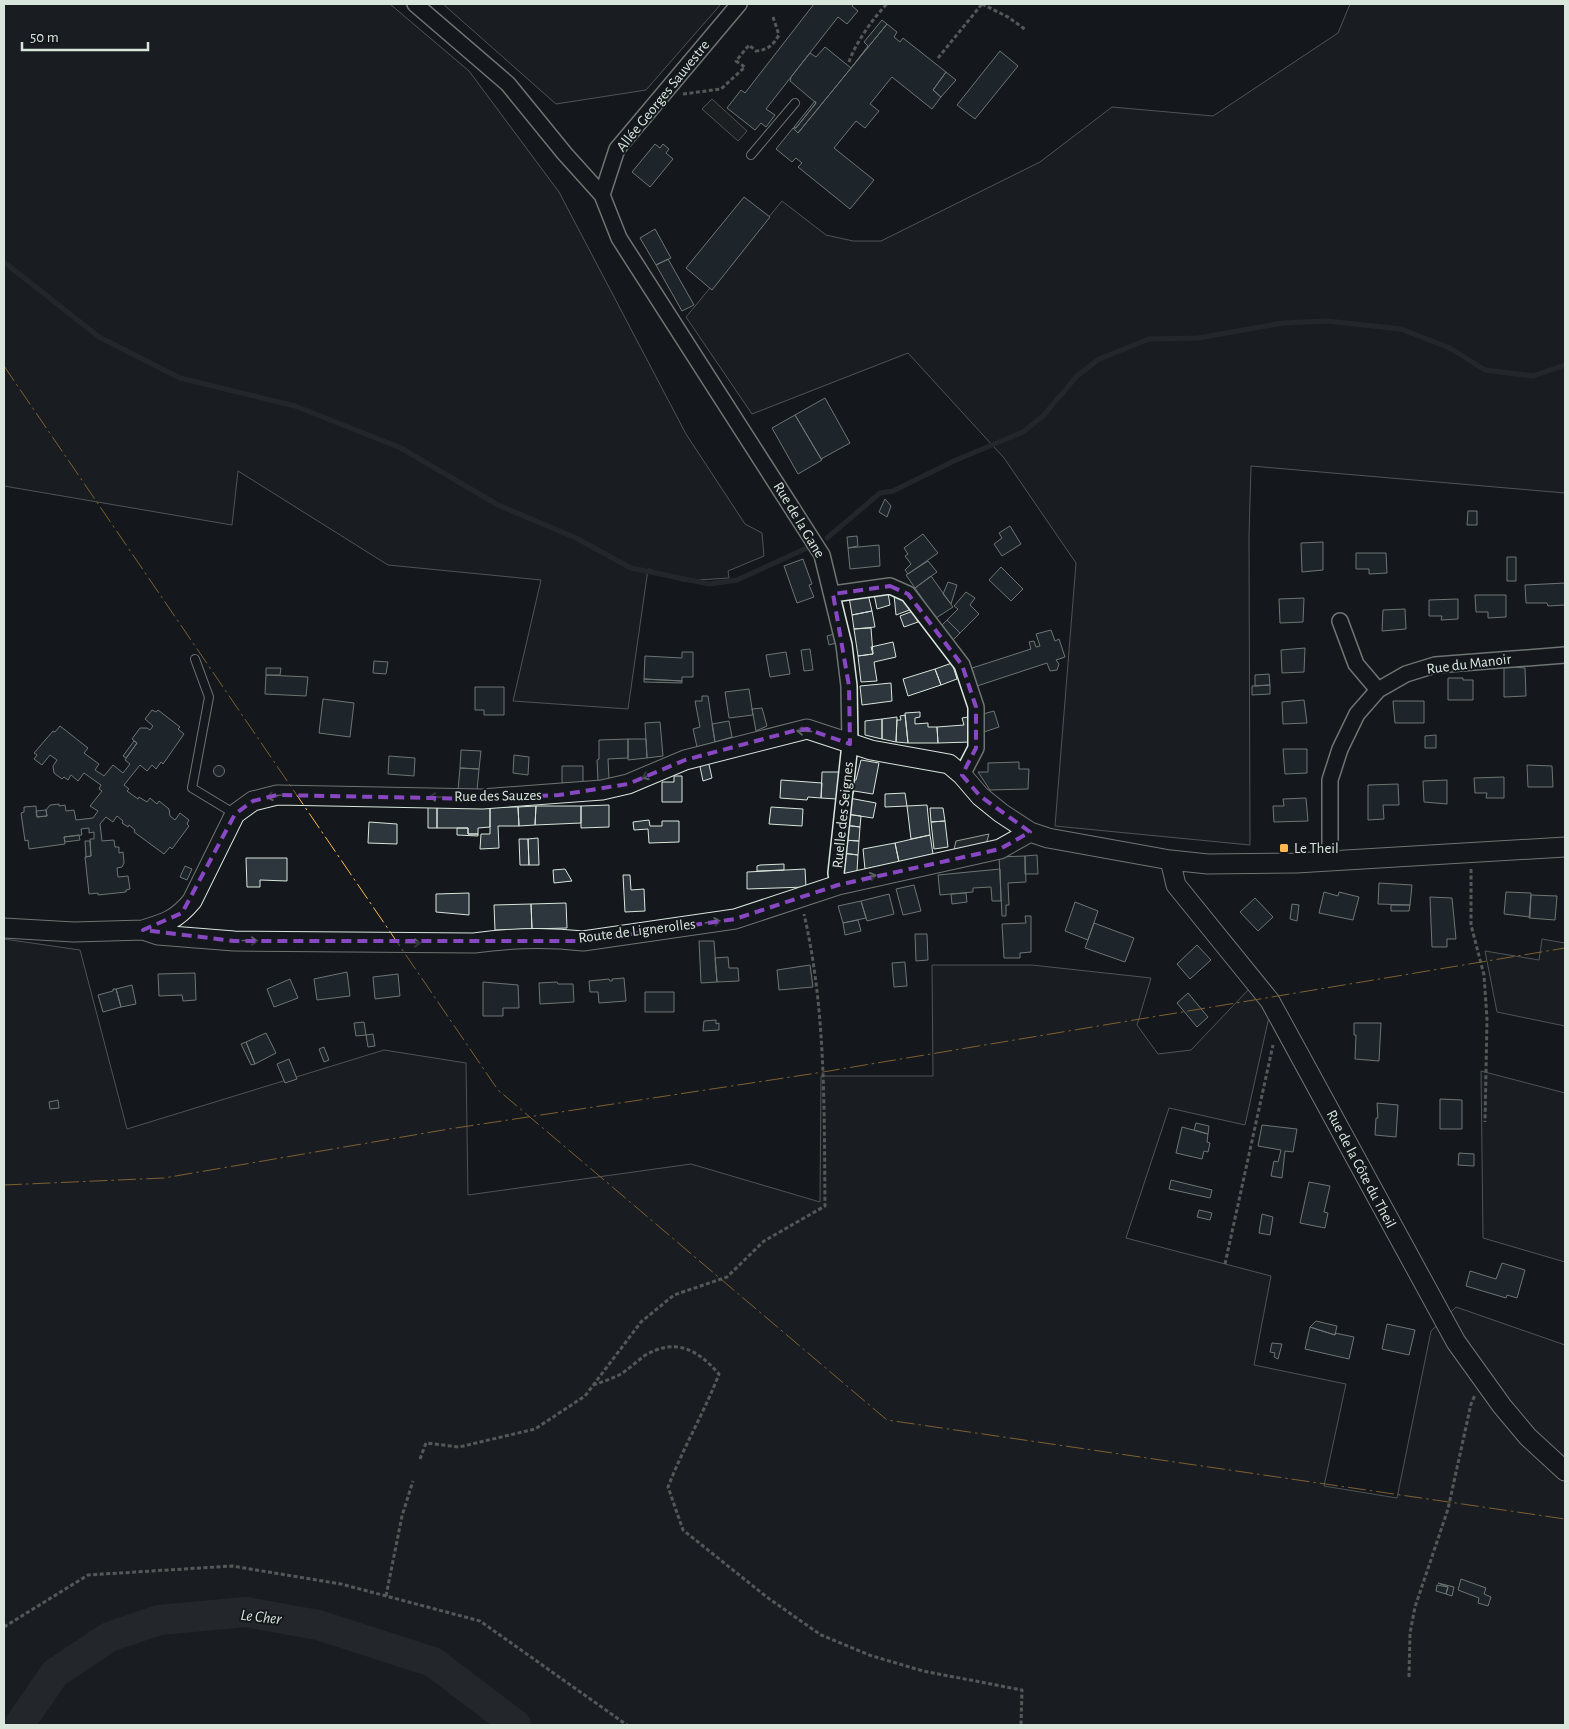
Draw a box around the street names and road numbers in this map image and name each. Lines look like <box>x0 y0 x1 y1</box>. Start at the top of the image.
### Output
street label: Allée Georges Sauvestre <box>614 37 712 155</box>
street label: Rue de la Gane <box>771 479 828 561</box>
street label: Rue du Manoir <box>1426 651 1512 677</box>
street label: Ruelle des Seignes <box>830 761 856 869</box>
street label: Rue des Sauzes <box>454 788 542 804</box>
street label: Route de Lignerolles <box>578 916 696 946</box>
street label: Rue de la Côte du Theil <box>1324 1108 1398 1230</box>

